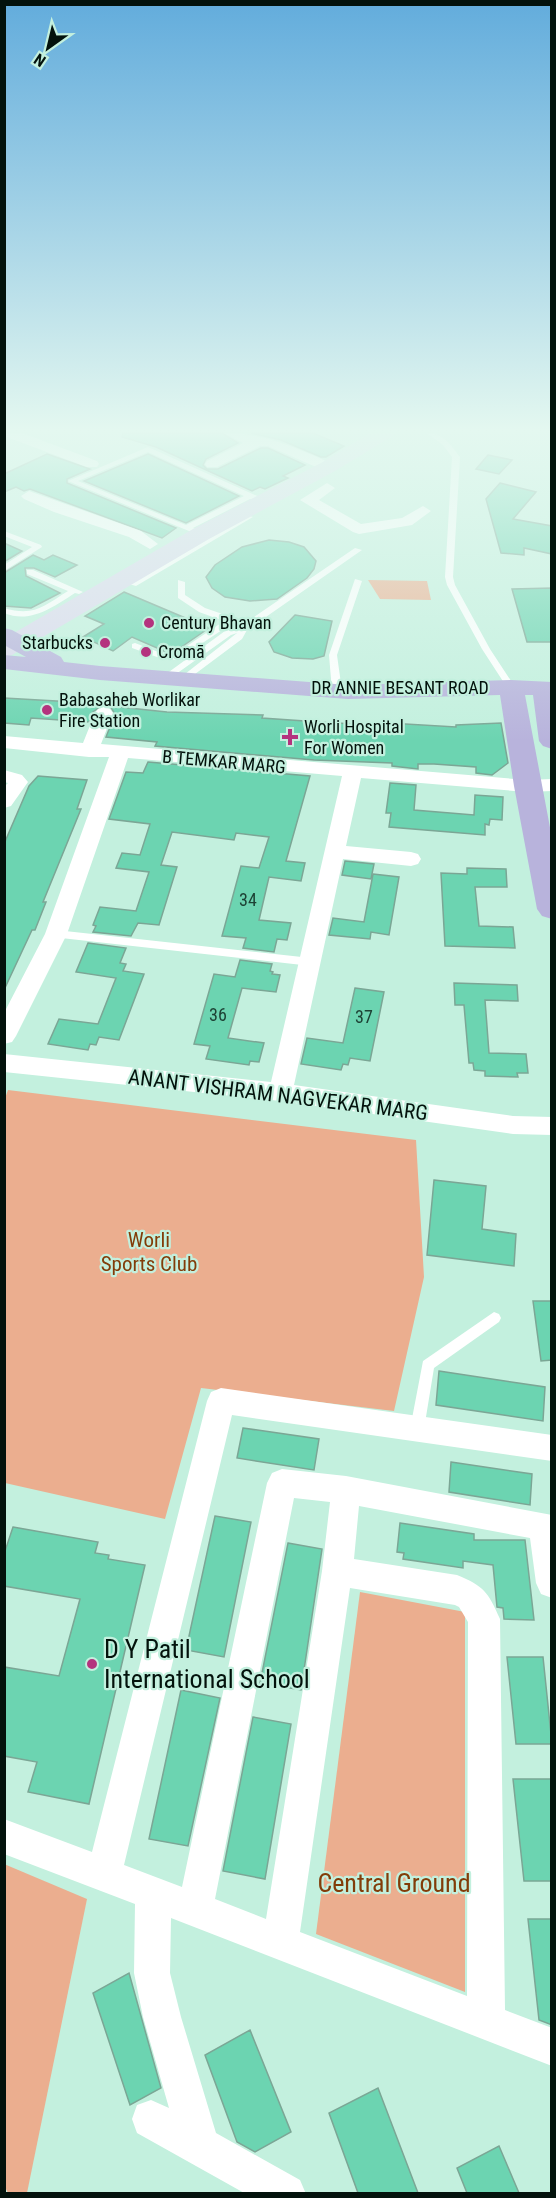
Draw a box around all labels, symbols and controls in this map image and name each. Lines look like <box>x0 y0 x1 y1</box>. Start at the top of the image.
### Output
north arrow <box>18 18 78 78</box>
text: N <box>31 49 49 71</box>
place label: Century Bhavan <box>161 612 272 633</box>
marker: Century Bhavan <box>142 616 156 630</box>
place label: Starbucks <box>22 632 93 653</box>
marker: Starbucks <box>98 636 112 650</box>
place label: Cromā <box>158 641 205 662</box>
marker: Cromā <box>139 645 153 659</box>
street label: DR ANNIE BESANT ROAD <box>311 677 489 698</box>
place label: Babasaheb Worlikar Fire Station <box>59 689 201 731</box>
marker: Babasaheb Worlikar Fire Station <box>40 703 54 717</box>
place label: Worli Hospital For Women <box>304 716 404 758</box>
marker: Worli Hospital For Women <box>281 728 299 746</box>
street label: B TEMKAR MARG <box>161 746 287 777</box>
house number: 34 <box>239 889 257 910</box>
house number: 36 <box>209 1004 227 1025</box>
house number: 37 <box>355 1006 373 1027</box>
street label: ANANT VISHRAM NAGVEKAR MARG <box>127 1065 429 1125</box>
park label: Worli Sports Club <box>101 1228 197 1276</box>
place label: D Y Patil International School <box>104 1634 310 1694</box>
marker: D Y Patil International School <box>85 1657 99 1671</box>
park label: Central Ground <box>317 1868 471 1898</box>

